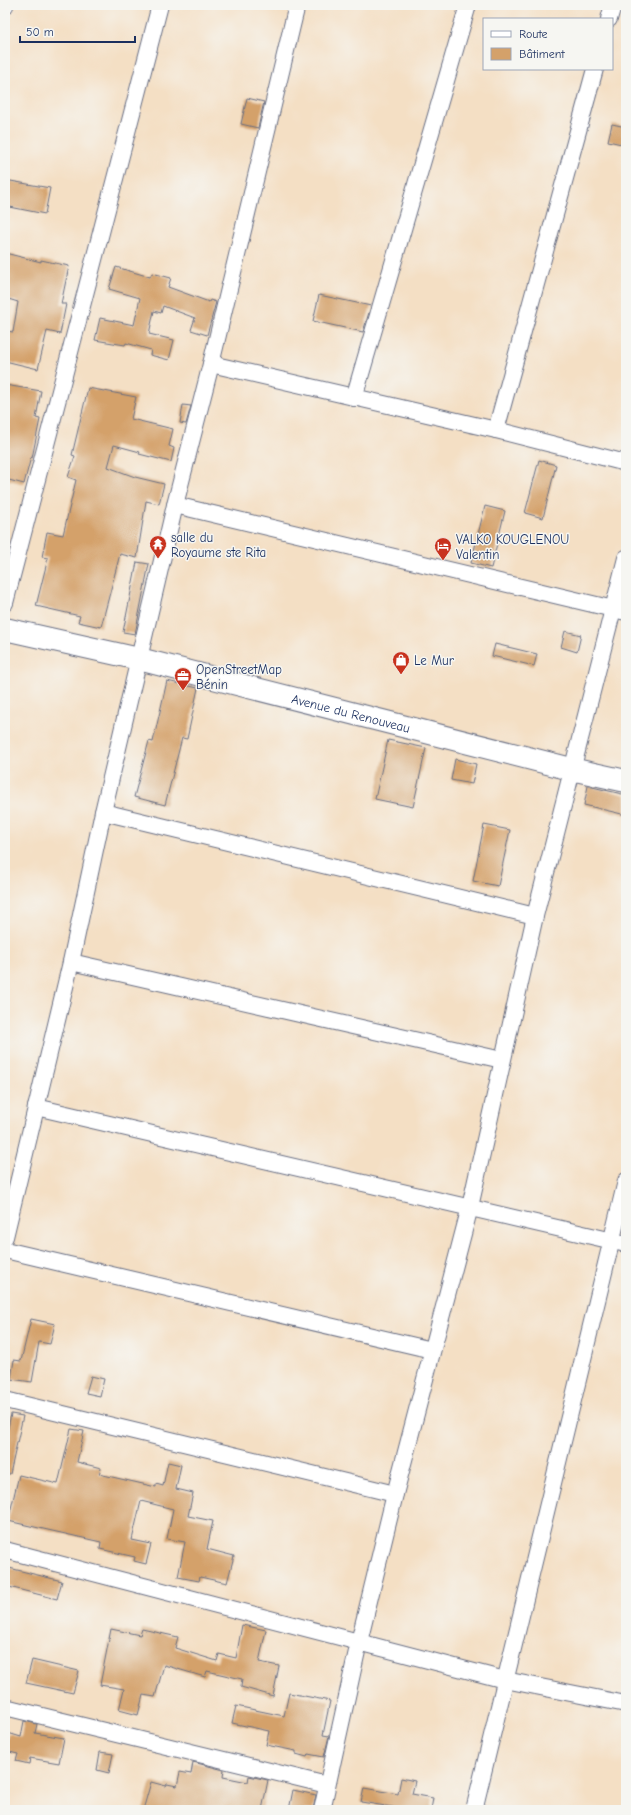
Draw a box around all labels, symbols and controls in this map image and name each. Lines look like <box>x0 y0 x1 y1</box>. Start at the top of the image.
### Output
scale bar <box>20 18 135 44</box>
legend <box>483 18 613 70</box>
text: 50 m <box>26 25 54 39</box>
text: Route <box>519 27 548 41</box>
text: Bâtiment <box>519 47 565 61</box>
place label: salle du Royaume ste Rita <box>171 530 266 560</box>
place label: VALKO KOUGLENOU Valentin <box>456 532 569 562</box>
temple icon: salle du Royaume ste Rita <box>148 534 168 559</box>
hotel icon: VALKO KOUGLENOU Valentin <box>433 536 453 561</box>
shop icon: Le Mur <box>391 650 411 675</box>
place label: Le Mur <box>414 653 455 668</box>
place label: OpenStreetMap Bénin <box>196 662 282 692</box>
office icon: OpenStreetMap Bénin <box>173 666 193 691</box>
street label: Avenue du Renouveau <box>290 691 412 735</box>

